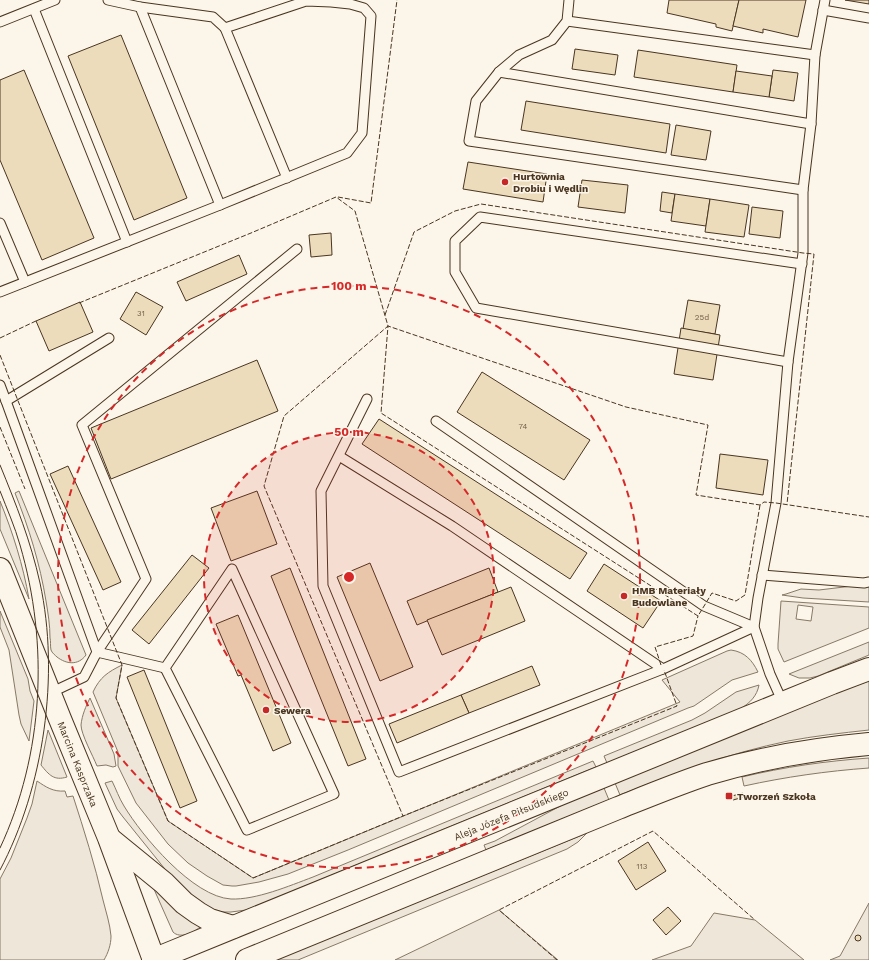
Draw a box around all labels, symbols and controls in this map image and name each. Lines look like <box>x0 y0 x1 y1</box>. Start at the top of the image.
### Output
place label: Hurtownia Drobiu i Wędlin <box>513 171 588 194</box>
marker: Hurtownia Drobiu i Wędlin <box>500 177 510 187</box>
text: 100 m <box>331 279 367 293</box>
house number: 31 <box>137 309 145 318</box>
house number: 25d <box>695 313 709 322</box>
house number: 74 <box>519 422 528 431</box>
text: 50 m <box>334 425 364 439</box>
centre of rings <box>342 570 356 584</box>
place label: HMB Materiały Budowlane <box>632 585 706 608</box>
marker: HMB Materiały Budowlane <box>619 591 629 601</box>
marker: Sewera <box>261 705 271 715</box>
place label: Sewera <box>274 705 311 716</box>
street label: Marcina Kasprzaka <box>55 720 100 809</box>
street label: Aleja Józefa Piłsudskiego <box>452 786 570 843</box>
marker: Tworzeń Szkoła <box>724 791 734 801</box>
place label: Tworzeń Szkoła <box>737 791 816 802</box>
house number: 113 <box>637 862 648 871</box>

